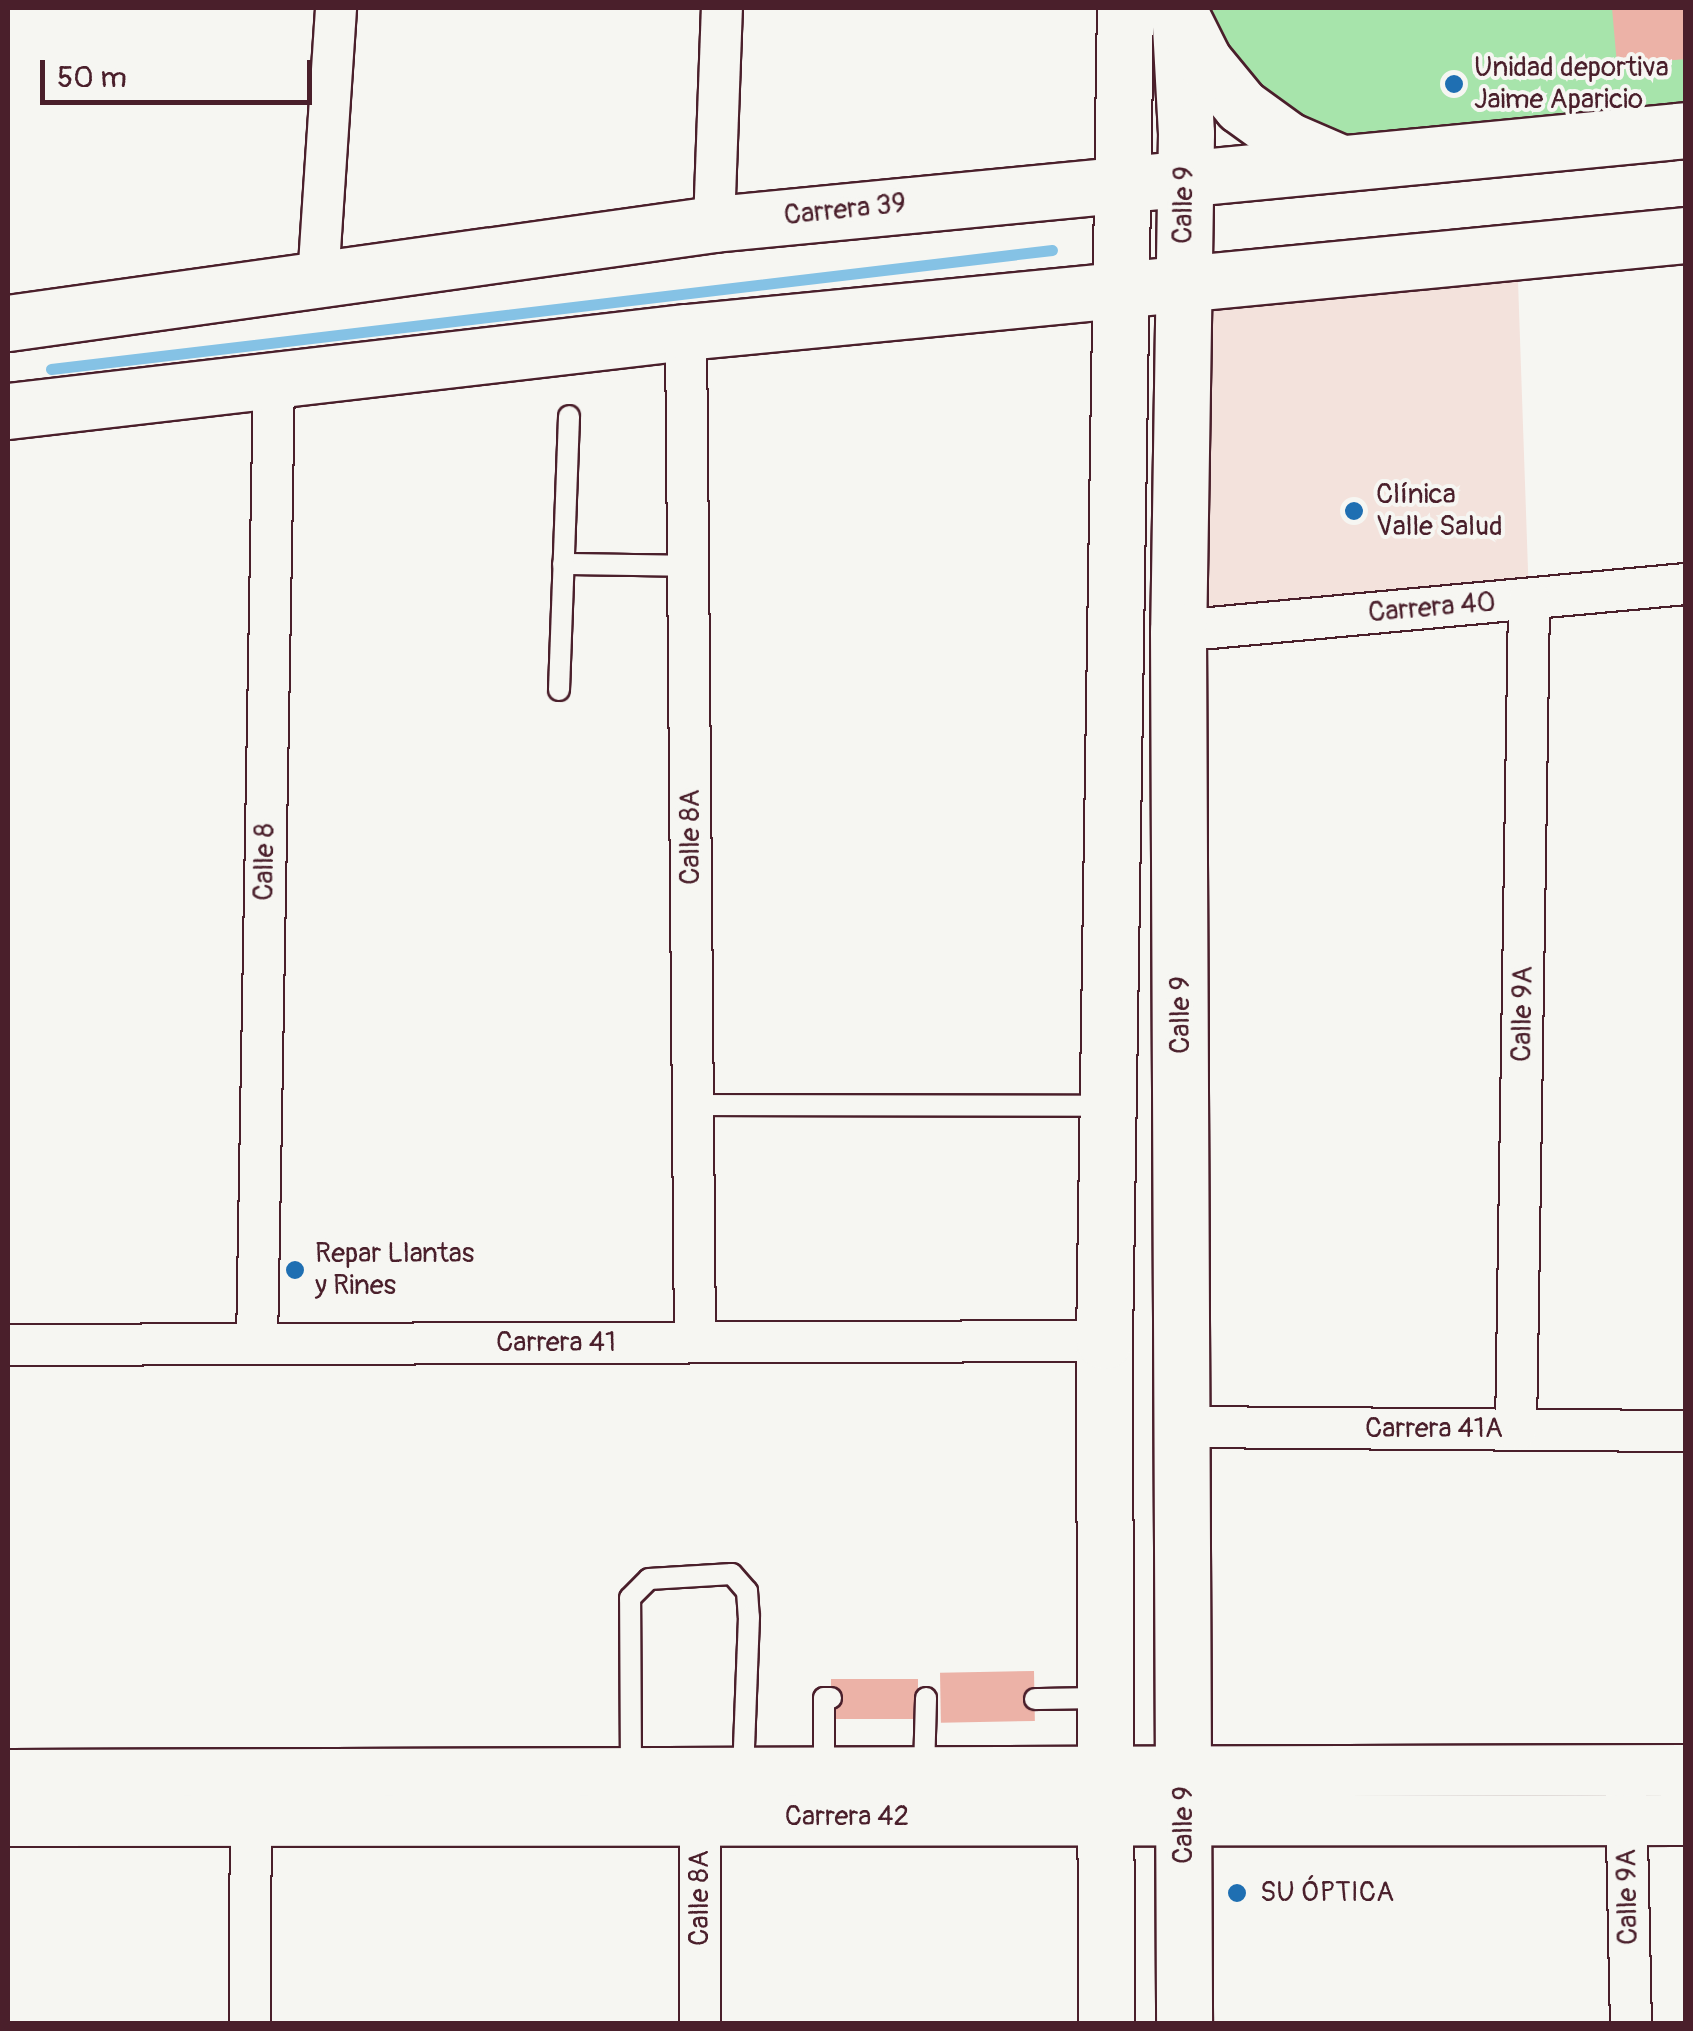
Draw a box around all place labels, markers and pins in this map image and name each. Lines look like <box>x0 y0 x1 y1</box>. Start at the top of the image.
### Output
place label: Unidad deportiva Jaime Aparicio <box>1474 51 1669 117</box>
marker: Unidad deportiva Jaime Aparicio <box>1443 73 1465 95</box>
place label: Clínica Valle Salud <box>1376 478 1503 544</box>
marker: Clínica Valle Salud <box>1341 498 1367 524</box>
place label: Repar Llantas y Rines <box>315 1237 474 1303</box>
marker: Repar Llantas y Rines <box>284 1259 306 1281</box>
place label: SU ÓPTICA <box>1260 1876 1394 1910</box>
marker: SU ÓPTICA <box>1224 1880 1250 1906</box>

